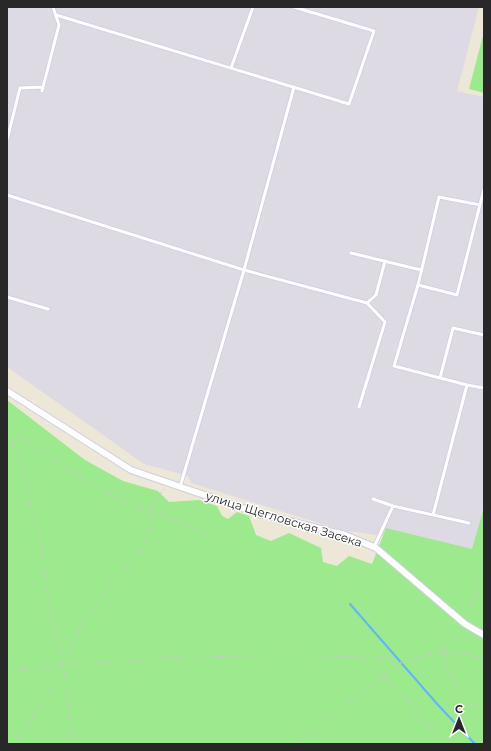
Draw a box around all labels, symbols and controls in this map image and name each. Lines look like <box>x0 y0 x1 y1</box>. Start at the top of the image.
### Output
street label: улица Щегловская Засека <box>203 488 364 550</box>
north arrow <box>439 699 479 739</box>
text: С <box>455 702 463 716</box>

